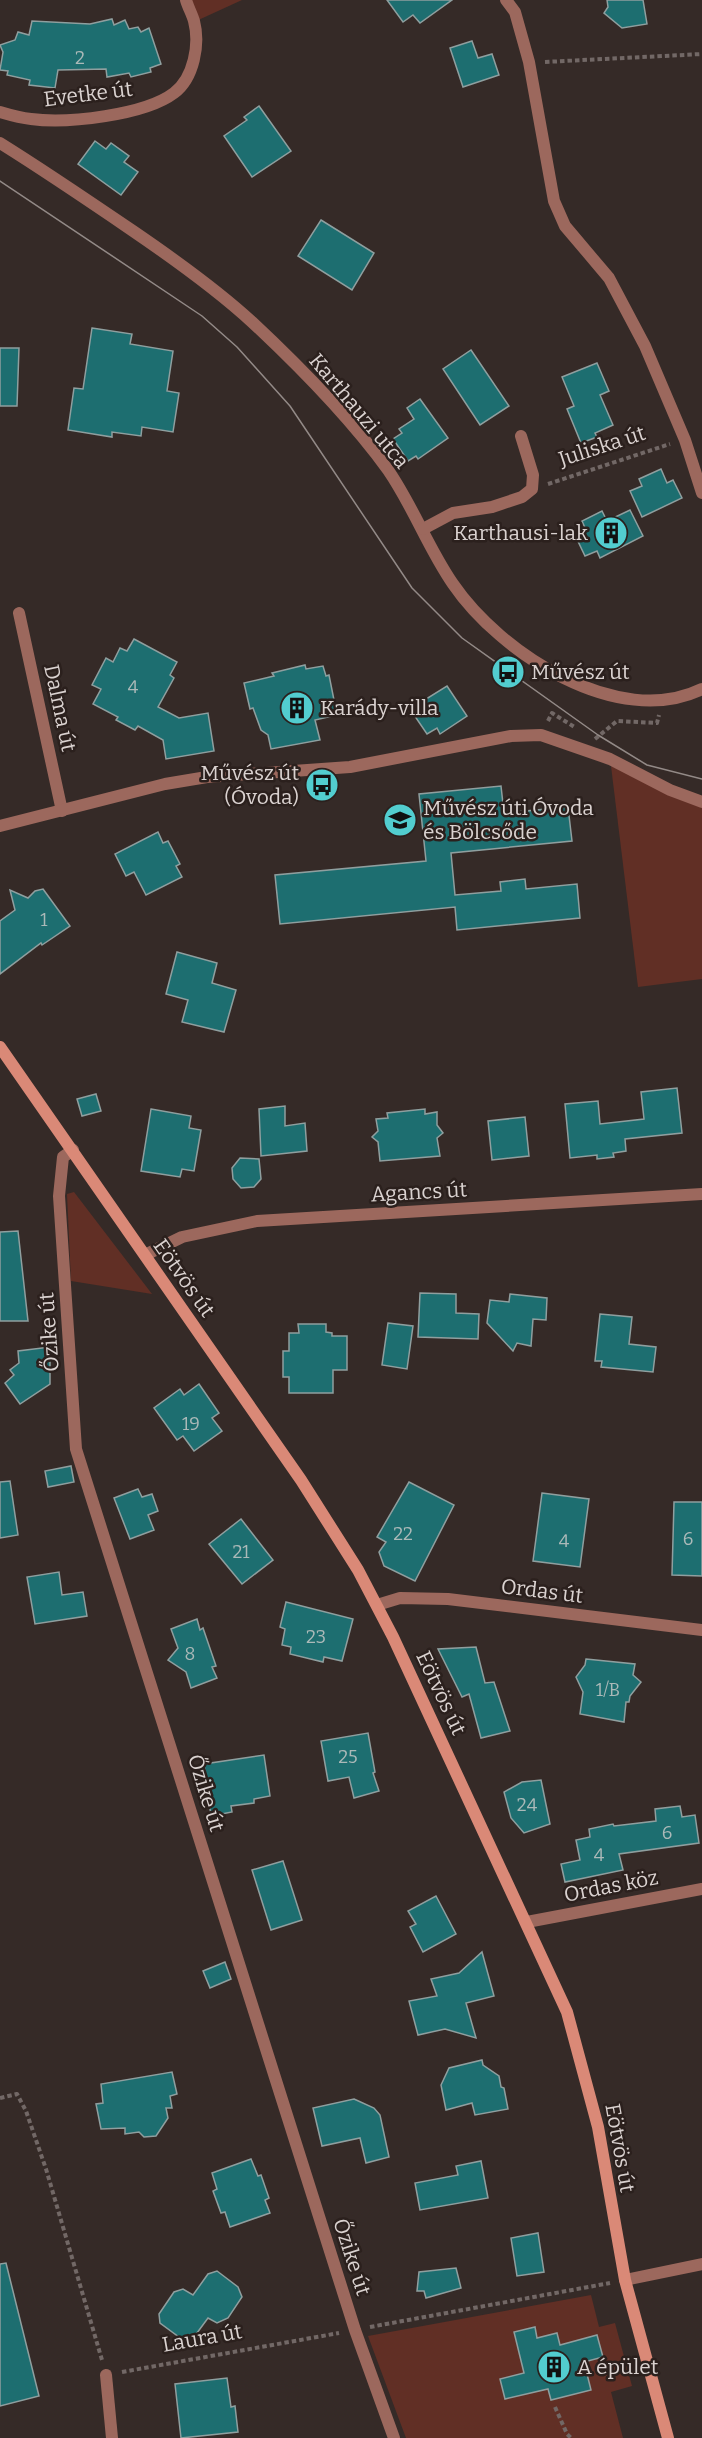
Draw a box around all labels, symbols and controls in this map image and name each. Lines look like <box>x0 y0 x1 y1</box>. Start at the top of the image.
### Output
house number: 2 <box>75 47 85 69</box>
street label: Evetke út <box>42 76 134 112</box>
street label: Karthauzi utca <box>303 348 415 474</box>
street label: Juliska út <box>554 420 649 473</box>
building icon: Karthausi-lak <box>593 515 629 551</box>
place label: Karthausi-lak <box>453 520 588 546</box>
bus stop icon: Művész út <box>490 654 526 690</box>
place label: Művész út <box>531 659 630 685</box>
street label: Dalma út <box>38 662 82 754</box>
house number: 4 <box>128 676 139 698</box>
building icon: Karády-villa <box>279 690 315 726</box>
place label: Karády-villa <box>320 695 439 721</box>
place label: Művész út (Óvoda) <box>200 760 299 810</box>
bus stop icon: Művész út (Óvoda) <box>304 767 340 803</box>
place label: Művész úti Óvoda és Bölcsőde <box>423 795 594 845</box>
school or university icon: Művész úti Óvoda és Bölcsőde <box>382 802 418 838</box>
house number: 1 <box>40 909 48 931</box>
street label: Agancs út <box>370 1176 468 1208</box>
street label: Eötvös út <box>148 1234 221 1323</box>
street label: Őzike út <box>33 1291 65 1373</box>
house number: 19 <box>182 1413 200 1435</box>
house number: 22 <box>393 1523 413 1545</box>
house number: 6 <box>683 1528 693 1550</box>
house number: 4 <box>559 1530 570 1552</box>
house number: 21 <box>232 1541 250 1563</box>
street label: Ordas út <box>499 1573 585 1609</box>
house number: 23 <box>306 1626 326 1648</box>
house number: 8 <box>185 1643 195 1665</box>
street label: Eötvös út <box>410 1647 472 1740</box>
house number: 1/B <box>596 1679 620 1701</box>
house number: 25 <box>338 1746 358 1768</box>
street label: Őzike út <box>182 1751 230 1835</box>
house number: 24 <box>517 1794 538 1816</box>
house number: 6 <box>662 1822 672 1844</box>
house number: 4 <box>594 1844 605 1866</box>
street label: Ordas köz <box>562 1864 660 1908</box>
street label: Eötvös út <box>599 2102 641 2195</box>
street label: Őzike út <box>327 2215 377 2299</box>
street label: Laura út <box>160 2318 244 2358</box>
building icon: A épület <box>536 2349 572 2385</box>
place label: A épület <box>577 2354 659 2380</box>

